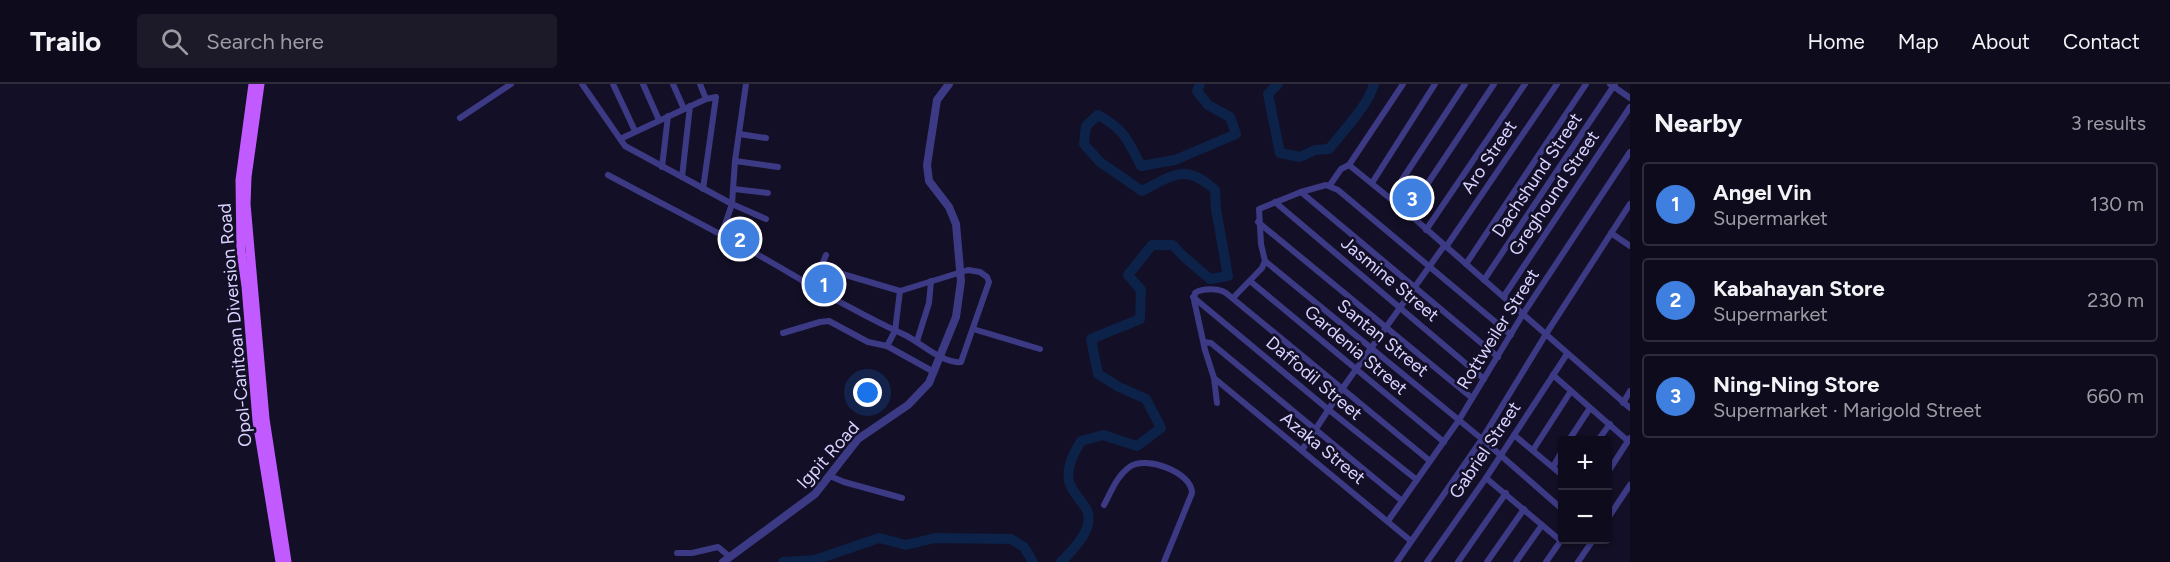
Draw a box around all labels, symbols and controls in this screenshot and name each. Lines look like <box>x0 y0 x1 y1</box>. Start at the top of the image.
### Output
search box <box>137 14 557 68</box>
text: Trailo <box>30 24 101 58</box>
icon: search <box>158 25 191 58</box>
text: Search here <box>206 28 324 55</box>
text: Home <box>1808 29 1865 54</box>
text: Map <box>1898 29 1939 54</box>
text: About <box>1972 29 2030 54</box>
text: Contact <box>2063 29 2140 54</box>
text: Nearby <box>1654 107 1742 139</box>
street label: Dachshund Street <box>1487 108 1587 241</box>
text: 3 results <box>2071 111 2146 135</box>
street label: Aro Street <box>1457 116 1522 198</box>
street label: Greghound Street <box>1504 126 1604 260</box>
pin: 3 <box>1392 176 1432 220</box>
text: Angel Vin <box>1713 179 1811 206</box>
text: 1 <box>1671 192 1680 216</box>
text: 130 m <box>2090 192 2144 216</box>
street label: Opol-Canitoan Diversion Road <box>213 202 257 448</box>
text: Supermarket <box>1713 206 1828 230</box>
pin: 2 <box>720 216 760 262</box>
street label: Jasmine Street <box>1337 232 1444 326</box>
pin: 1 <box>804 262 844 306</box>
street label: Rottweiler Street <box>1452 265 1544 393</box>
text: Kabahayan Store <box>1713 275 1885 302</box>
text: 2 <box>1670 288 1681 312</box>
text: 230 m <box>2087 288 2144 312</box>
street label: Santan Street <box>1333 294 1433 382</box>
street label: Gardenia Street <box>1300 301 1412 400</box>
text: Supermarket <box>1713 302 1828 326</box>
street label: Daffodil Street <box>1261 331 1367 425</box>
text: Ning-Ning Store <box>1713 371 1880 398</box>
your location <box>853 378 882 407</box>
text: 3 <box>1670 384 1681 408</box>
text: 660 m <box>2087 384 2144 408</box>
street label: Gabriel Street <box>1444 397 1526 503</box>
text: Supermarket · Marigold Street <box>1713 398 1982 422</box>
street label: Azaka Street <box>1276 407 1370 489</box>
street label: Igpit Road <box>792 417 864 493</box>
map controls <box>1558 436 1612 544</box>
button: + <box>1558 436 1612 490</box>
button: − <box>1558 490 1612 544</box>

